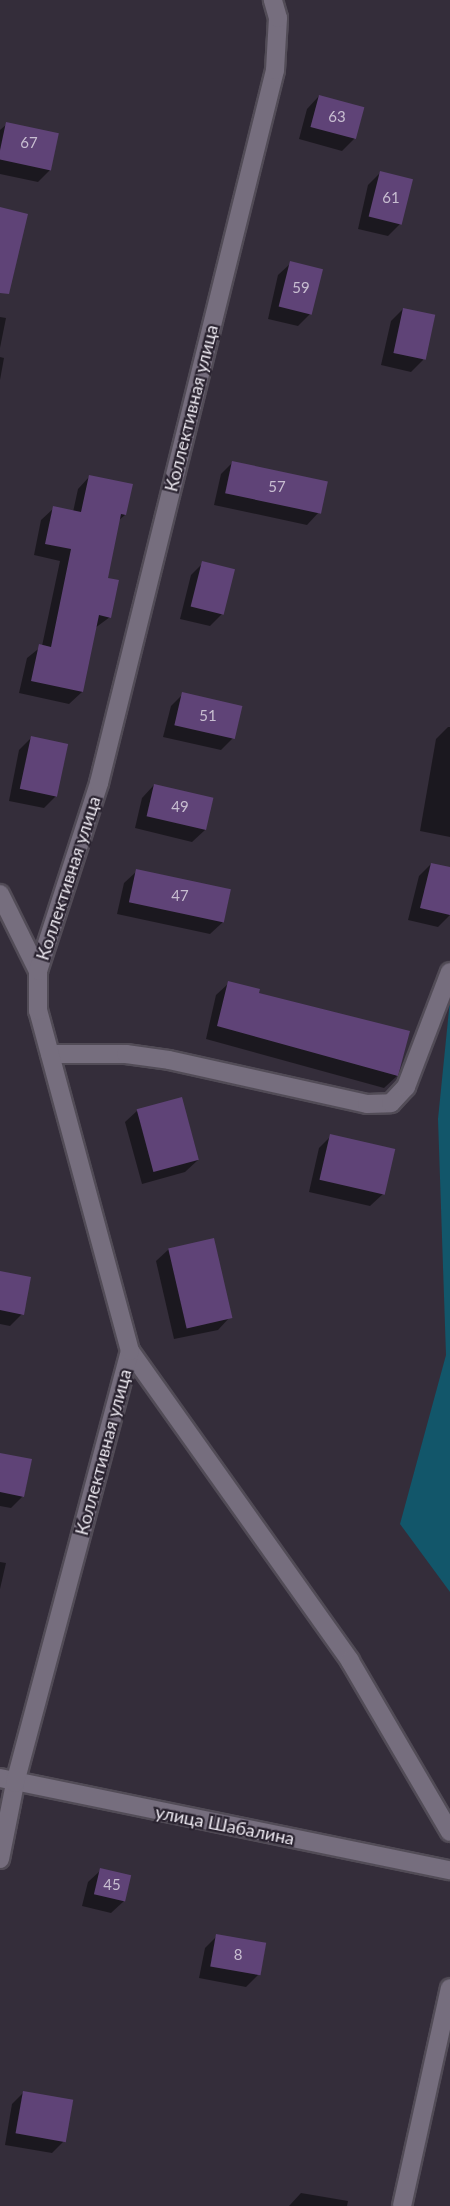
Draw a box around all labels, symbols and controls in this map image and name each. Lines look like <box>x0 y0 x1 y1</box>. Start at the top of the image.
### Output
house number: 63 <box>328 108 346 126</box>
house number: 67 <box>20 134 38 152</box>
house number: 61 <box>382 189 400 207</box>
house number: 59 <box>292 279 310 297</box>
street label: Коллективная улица <box>160 322 222 494</box>
house number: 57 <box>268 478 286 496</box>
house number: 51 <box>199 707 217 725</box>
street label: Коллективная улица <box>31 793 105 963</box>
house number: 49 <box>171 798 189 816</box>
house number: 47 <box>171 887 189 905</box>
street label: Коллективная улица <box>70 1366 136 1538</box>
street label: улица Шабалина <box>154 1801 296 1849</box>
house number: 45 <box>103 1876 121 1894</box>
house number: 8 <box>234 1946 242 1964</box>

